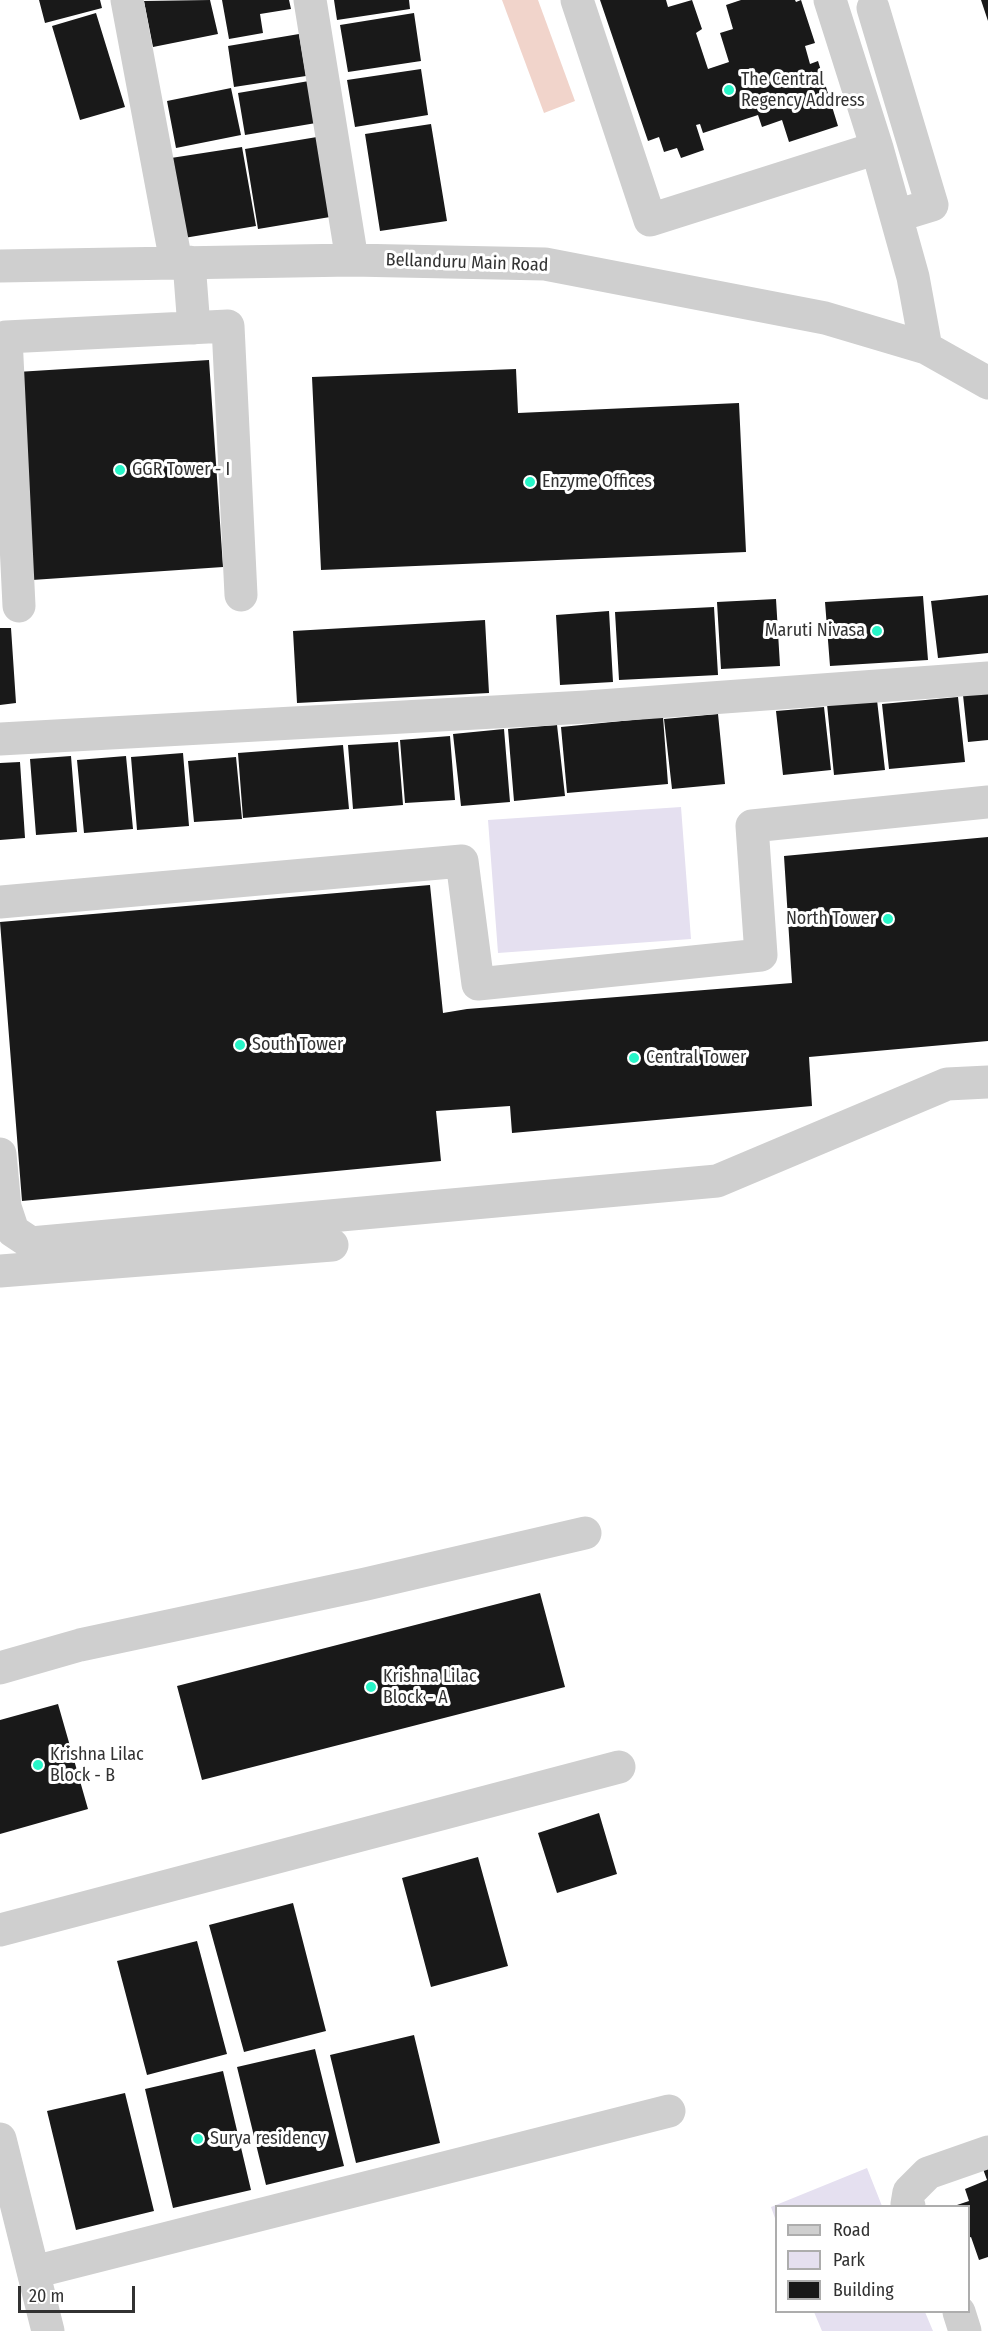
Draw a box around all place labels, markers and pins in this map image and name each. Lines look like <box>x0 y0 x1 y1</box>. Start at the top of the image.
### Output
place label: The Central Regency Address <box>741 69 865 112</box>
marker: The Central Regency Address <box>722 83 736 97</box>
place label: GGR Tower - I <box>132 459 230 481</box>
marker: GGR Tower - I <box>113 463 127 477</box>
place label: Enzyme Offices <box>542 471 652 493</box>
marker: Enzyme Offices <box>523 475 537 489</box>
place label: Maruti Nivasa <box>765 620 865 642</box>
marker: Maruti Nivasa <box>870 624 884 638</box>
place label: North Tower <box>786 908 876 930</box>
marker: North Tower <box>881 912 895 926</box>
place label: South Tower <box>252 1034 343 1056</box>
marker: South Tower <box>233 1038 247 1052</box>
place label: Central Tower <box>646 1047 746 1069</box>
marker: Central Tower <box>627 1051 641 1065</box>
place label: Krishna Lilac Block - A <box>383 1666 477 1708</box>
marker: Krishna Lilac Block - A <box>364 1680 378 1694</box>
place label: Krishna Lilac Block - B <box>50 1744 144 1786</box>
marker: Krishna Lilac Block - B <box>31 1758 45 1772</box>
place label: Surya residency <box>210 2128 326 2150</box>
marker: Surya residency <box>191 2132 205 2146</box>

